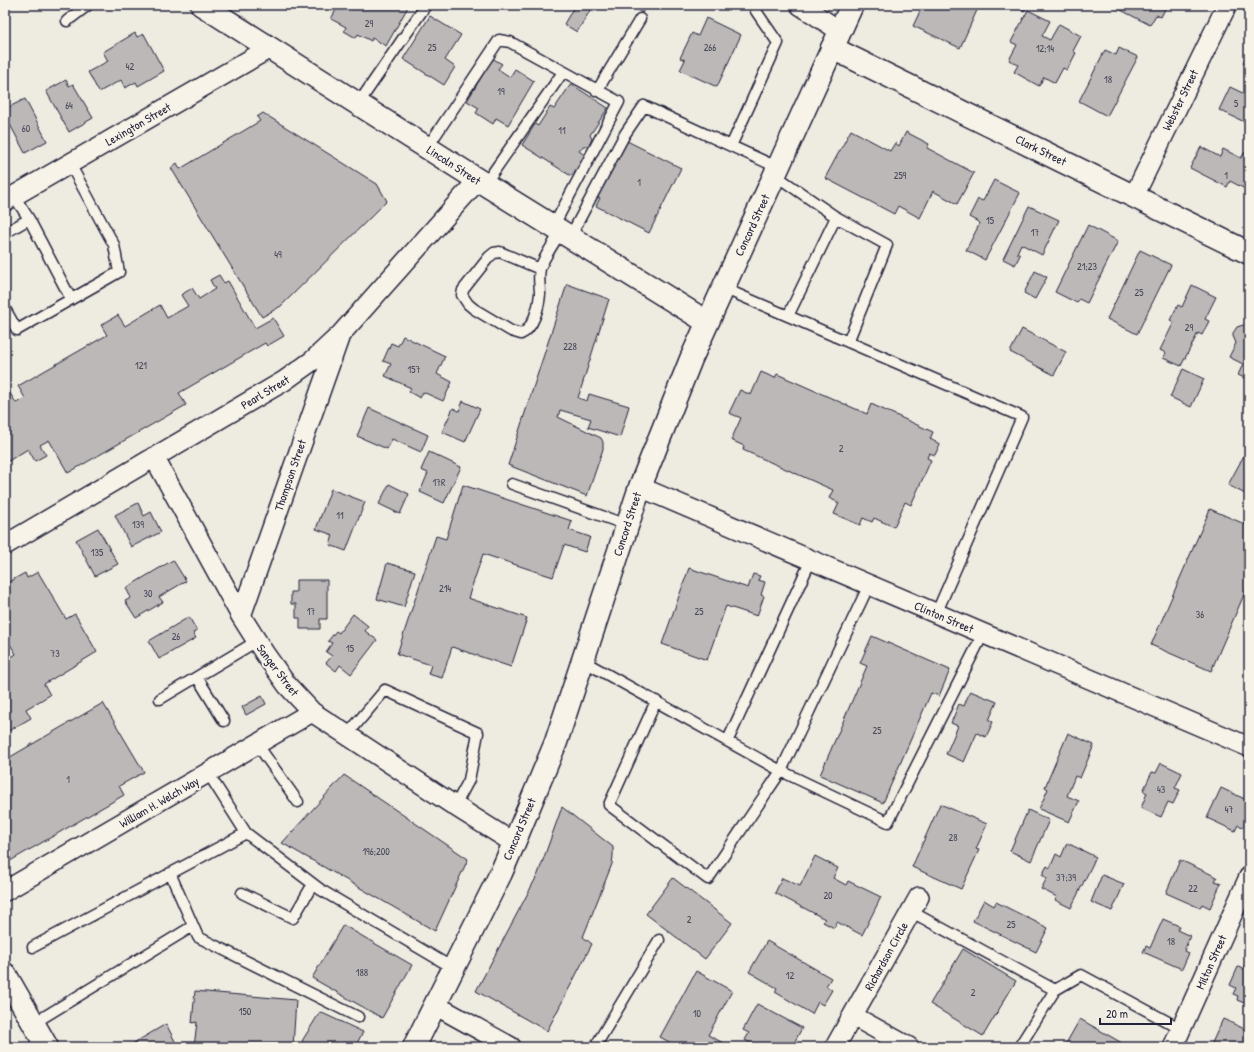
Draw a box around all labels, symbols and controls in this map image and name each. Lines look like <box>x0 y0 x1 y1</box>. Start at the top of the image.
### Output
house number: 29 <box>365 17 374 30</box>
house number: 25 <box>428 41 437 54</box>
house number: 266 <box>704 41 716 54</box>
house number: 12;14 <box>1036 42 1054 55</box>
house number: 42 <box>126 60 135 73</box>
street label: Webster Street <box>1158 66 1202 133</box>
house number: 18 <box>1104 73 1112 86</box>
house number: 19 <box>497 85 505 98</box>
house number: 5 <box>1234 97 1239 110</box>
street label: Lexington Street <box>102 98 175 150</box>
house number: 64 <box>65 99 73 112</box>
house number: 60 <box>22 122 31 135</box>
house number: 11 <box>558 124 566 137</box>
street label: Clark Street <box>1013 130 1070 170</box>
street label: Lincoln Street <box>424 141 485 189</box>
house number: 259 <box>894 169 907 182</box>
house number: 1 <box>1224 169 1228 182</box>
house number: 1 <box>637 176 641 189</box>
street label: Concord Street <box>730 191 774 259</box>
house number: 15 <box>986 214 995 227</box>
house number: 17 <box>1031 226 1039 239</box>
house number: 49 <box>274 248 282 261</box>
house number: 21;23 <box>1077 260 1097 273</box>
house number: 25 <box>1135 286 1144 299</box>
house number: 29 <box>1185 321 1194 334</box>
house number: 228 <box>563 340 577 353</box>
house number: 121 <box>135 359 147 372</box>
house number: 157 <box>408 363 420 376</box>
street label: Pearl Street <box>238 370 293 413</box>
street label: Thompson Street <box>270 436 310 513</box>
house number: 2 <box>839 442 844 455</box>
house number: 17R <box>432 476 446 489</box>
street label: Concord Street <box>609 489 646 558</box>
house number: 11 <box>336 509 344 522</box>
house number: 139 <box>132 518 144 531</box>
house number: 135 <box>91 546 104 559</box>
house number: 214 <box>439 582 451 595</box>
house number: 30 <box>144 587 153 600</box>
street label: Clinton Street <box>912 597 977 637</box>
house number: 17 <box>307 605 315 618</box>
house number: 25 <box>695 605 704 618</box>
house number: 36 <box>1196 608 1204 621</box>
house number: 26 <box>172 630 180 643</box>
street label: Sanger Street <box>253 640 304 700</box>
house number: 15 <box>346 642 355 655</box>
house number: 73 <box>50 647 60 660</box>
house number: 25 <box>873 724 882 737</box>
street label: William H. Welch Way <box>116 772 202 832</box>
house number: 1 <box>66 773 70 786</box>
house number: 43 <box>1157 783 1166 796</box>
street label: Concord Street <box>498 794 540 863</box>
house number: 47 <box>1225 803 1233 816</box>
house number: 28 <box>948 831 958 844</box>
house number: 196;200 <box>362 845 390 858</box>
house number: 37;39 <box>1056 871 1076 884</box>
house number: 22 <box>1188 882 1198 895</box>
house number: 20 <box>823 889 833 902</box>
house number: 2 <box>687 913 692 926</box>
street label: Richardson Circle <box>860 918 912 993</box>
house number: 25 <box>1007 918 1016 931</box>
street label: Milton Street <box>1191 931 1231 992</box>
house number: 18 <box>1167 935 1175 948</box>
house number: 188 <box>356 966 368 979</box>
house number: 12 <box>786 969 794 982</box>
house number: 2 <box>971 986 976 999</box>
scale bar <box>1100 1000 1171 1026</box>
house number: 150 <box>239 1005 252 1018</box>
text: 20 m <box>1106 1005 1128 1022</box>
house number: 10 <box>693 1007 702 1020</box>

